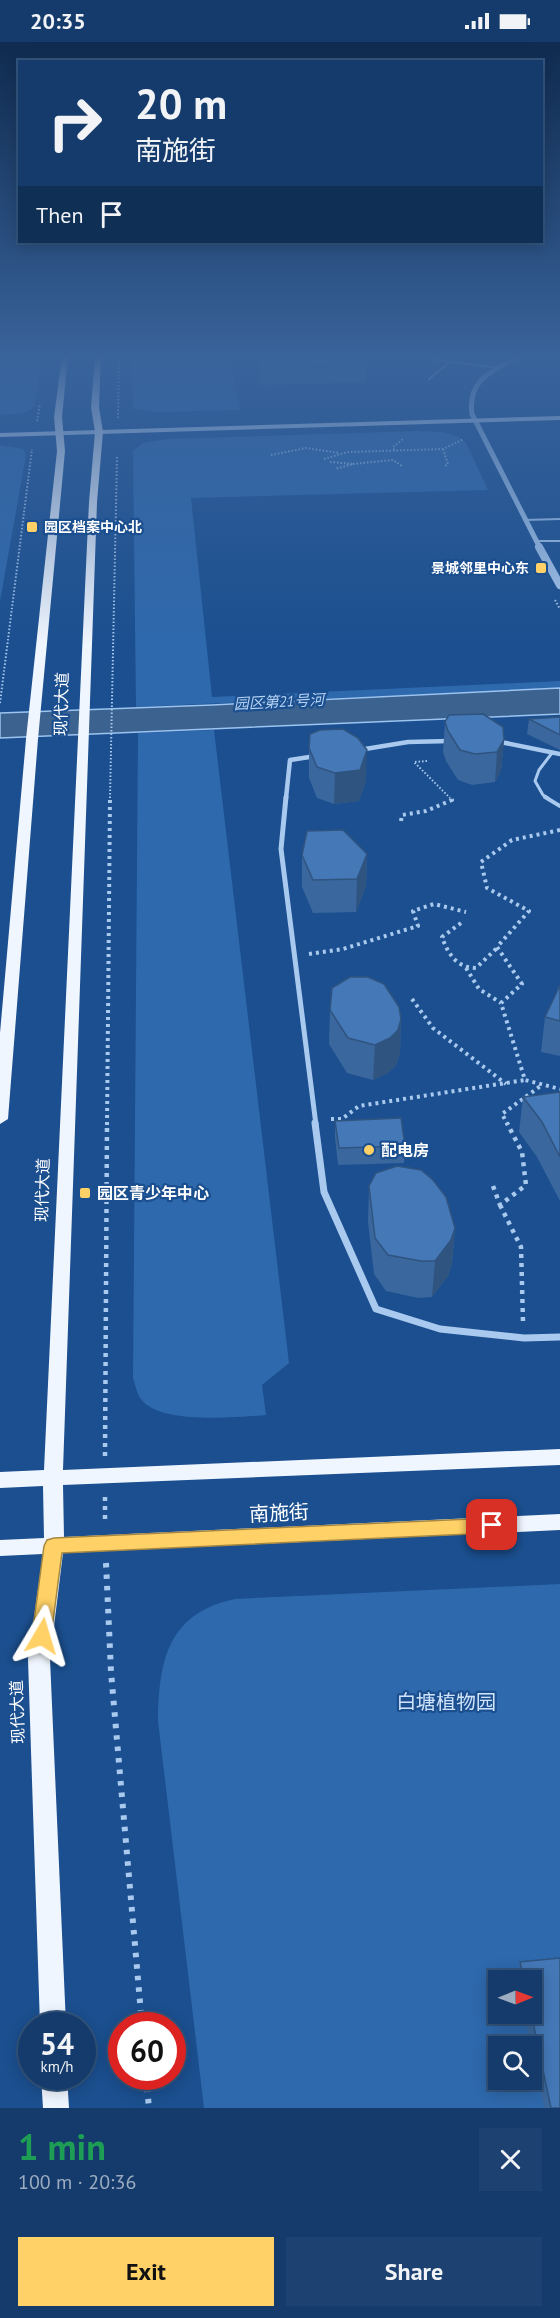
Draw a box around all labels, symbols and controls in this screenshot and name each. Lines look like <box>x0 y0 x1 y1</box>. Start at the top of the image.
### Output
text: 20:35 <box>30 7 86 35</box>
text: 20 m <box>135 76 227 131</box>
icon: right <box>36 84 114 162</box>
text: 南施街 <box>135 133 216 167</box>
icon: arrive <box>95 198 128 231</box>
text: Then <box>36 201 83 229</box>
place label: 园区档案中心北 <box>44 518 142 536</box>
marker: 园区档案中心北 <box>25 520 39 534</box>
place label: 景城邻里中心东 <box>431 559 529 577</box>
marker: 景城邻里中心东 <box>534 561 548 575</box>
street label: 现代大道 <box>50 672 72 736</box>
water label: 园区第21号河 <box>233 689 328 713</box>
place label: 配电房 <box>381 1140 429 1160</box>
marker: 配电房 <box>362 1143 376 1157</box>
street label: 现代大道 <box>31 1158 53 1222</box>
place label: 园区青少年中心 <box>97 1183 209 1203</box>
marker: 园区青少年中心 <box>78 1186 92 1200</box>
street label: 南施街 <box>248 1498 310 1528</box>
pin <box>466 1499 517 1550</box>
icon: arrive <box>475 1508 508 1541</box>
position arrow <box>10 1604 74 1668</box>
street label: 现代大道 <box>6 1680 28 1744</box>
park label: 白塘植物园 <box>396 1689 496 1715</box>
north arrow <box>488 1970 542 2024</box>
map controls <box>488 1970 542 2090</box>
speed limit sign: 60 <box>108 2012 186 2090</box>
text: 54 <box>40 2024 74 2063</box>
button: search <box>488 2036 542 2090</box>
text: km/h <box>41 2057 73 2076</box>
text: 1 min <box>18 2123 106 2170</box>
button: close <box>479 2128 542 2191</box>
text: 100 m · 20:36 <box>18 2169 136 2195</box>
button: Exit <box>18 2237 274 2306</box>
button: Share <box>286 2237 542 2306</box>

